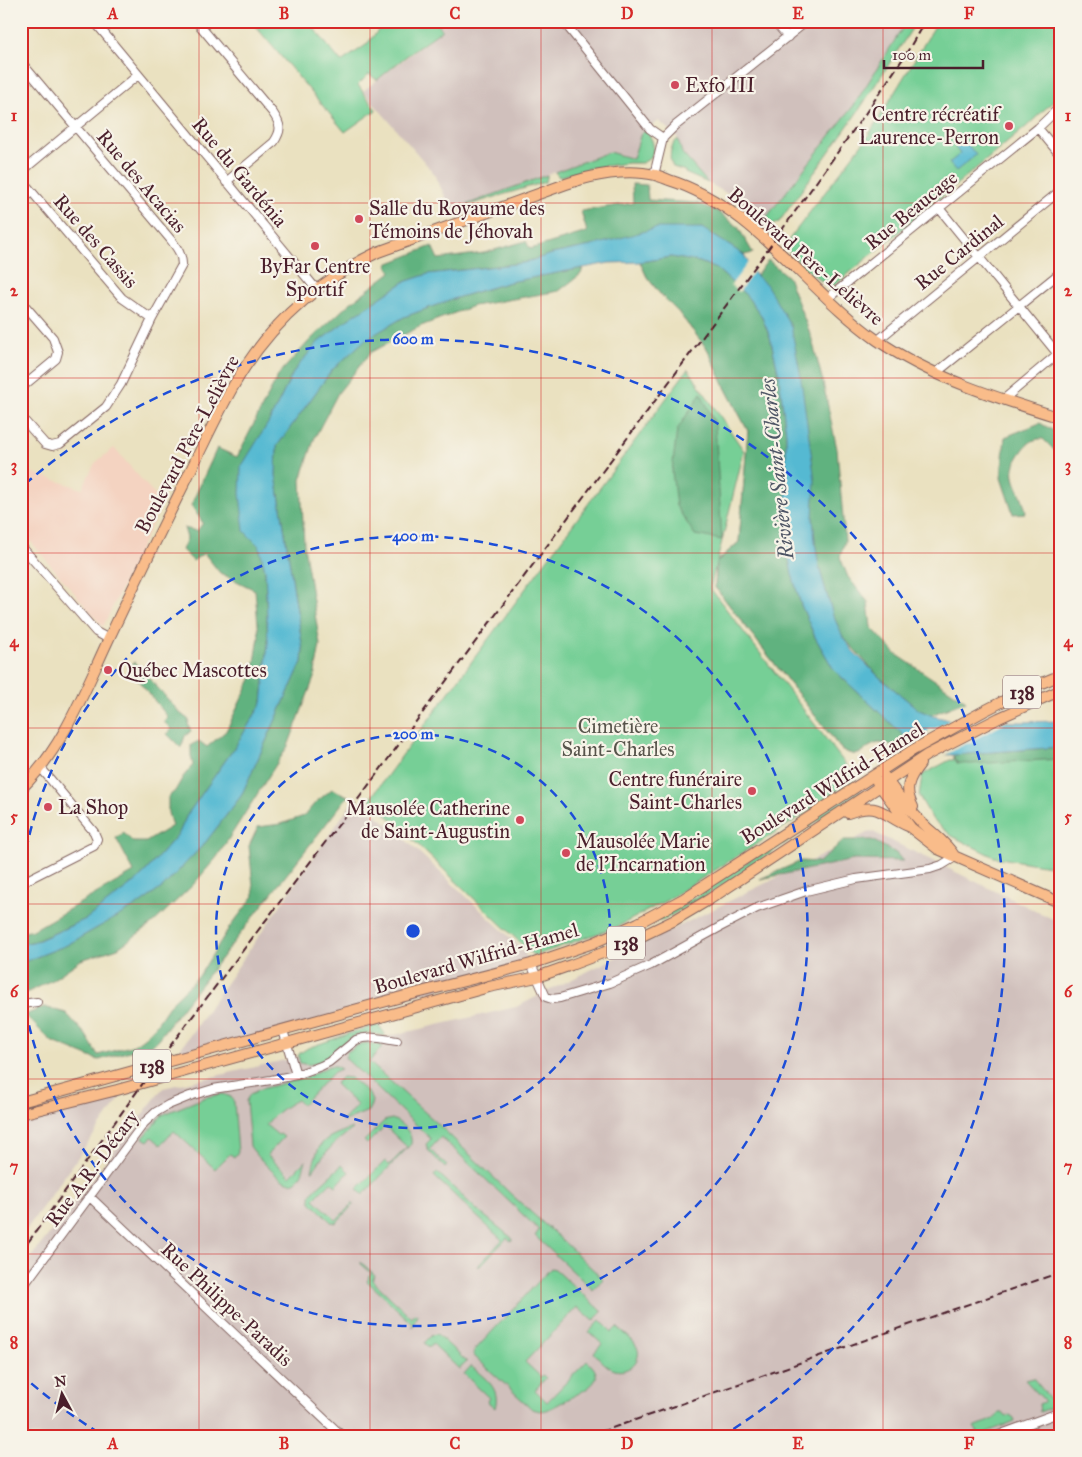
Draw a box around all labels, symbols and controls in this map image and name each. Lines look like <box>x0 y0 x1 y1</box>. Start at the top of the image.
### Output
text: A <box>107 4 119 23</box>
text: B <box>279 4 289 23</box>
text: C <box>450 4 461 23</box>
text: D <box>621 4 634 23</box>
text: E <box>792 4 804 23</box>
text: F <box>964 4 975 23</box>
scale bar <box>884 38 983 70</box>
text: 100 m <box>892 46 932 64</box>
place label: Exfo III <box>685 73 755 97</box>
marker: Exfo III <box>669 79 681 91</box>
place label: Centre récréatif Laurence-Perron <box>858 102 1002 149</box>
text: 1 <box>11 106 18 125</box>
text: 1 <box>1065 106 1072 125</box>
street label: Rue du Gardénia <box>187 112 293 232</box>
marker: Centre récréatif Laurence-Perron <box>1003 120 1015 132</box>
street label: Rue des Acacias <box>92 125 192 237</box>
street label: Rue Beaucage <box>860 165 963 255</box>
street label: Boulevard Père-Lelièvre <box>723 182 889 330</box>
street label: Rue des Cassis <box>49 189 143 293</box>
place label: Salle du Royaume des Témoins de Jéhovah <box>369 196 545 244</box>
street label: Rue Cardinal <box>910 209 1009 295</box>
marker: Salle du Royaume des Témoins de Jéhovah <box>353 213 365 225</box>
marker: ByFar Centre Sportif <box>309 240 321 252</box>
place label: ByFar Centre Sportif <box>260 254 370 301</box>
text: 2 <box>10 281 19 300</box>
text: 2 <box>1064 281 1073 300</box>
text: 600 m <box>393 330 434 348</box>
street label: Boulevard Père-Lelièvre <box>130 351 244 537</box>
water label: Rivière Saint-Charles <box>754 376 800 562</box>
text: 3 <box>11 456 17 476</box>
text: 3 <box>1065 456 1071 476</box>
text: 400 m <box>392 527 434 546</box>
text: 4 <box>10 632 20 652</box>
text: 4 <box>1064 632 1074 652</box>
place label: Québec Mascottes <box>118 658 267 682</box>
marker: Québec Mascottes <box>102 664 114 676</box>
road number: 138 <box>1003 676 1041 709</box>
park label: Cimetière Saint-Charles <box>561 714 675 761</box>
street label: Boulevard Wilfrid-Hamel <box>736 716 929 849</box>
text: 200 m <box>393 725 434 743</box>
place label: Centre funéraire Saint-Charles <box>609 767 742 814</box>
marker: Centre funéraire Saint-Charles <box>746 785 758 797</box>
place label: La Shop <box>58 795 128 819</box>
place label: Mausolée Catherine de Saint-Augustin <box>346 796 510 844</box>
marker: La Shop <box>42 801 54 813</box>
text: 5 <box>10 807 18 826</box>
text: 5 <box>1064 807 1072 826</box>
marker: Mausolée Catherine de Saint-Augustin <box>514 814 526 826</box>
place label: Mausolée Marie de l'Incarnation <box>576 829 710 876</box>
marker: Mausolée Marie de l'Incarnation <box>560 847 572 859</box>
street label: Boulevard Wilfrid-Hamel <box>371 917 582 999</box>
centre of rings <box>404 922 422 940</box>
road number: 138 <box>607 926 645 960</box>
text: 6 <box>10 982 19 1001</box>
text: 6 <box>1064 982 1073 1001</box>
road number: 138 <box>133 1050 171 1082</box>
street label: Rue A.R.-Décary <box>40 1105 144 1231</box>
text: 7 <box>10 1157 19 1176</box>
text: 7 <box>1064 1157 1073 1176</box>
street label: Rue Philippe-Paradis <box>156 1237 298 1371</box>
text: 8 <box>10 1333 18 1352</box>
text: 8 <box>1064 1333 1072 1352</box>
north arrow <box>38 1370 88 1420</box>
text: N <box>54 1372 68 1391</box>
text: A <box>107 1434 119 1453</box>
text: B <box>279 1434 289 1453</box>
text: C <box>450 1434 461 1453</box>
text: D <box>621 1434 634 1453</box>
text: E <box>792 1434 804 1453</box>
text: F <box>964 1434 975 1453</box>

